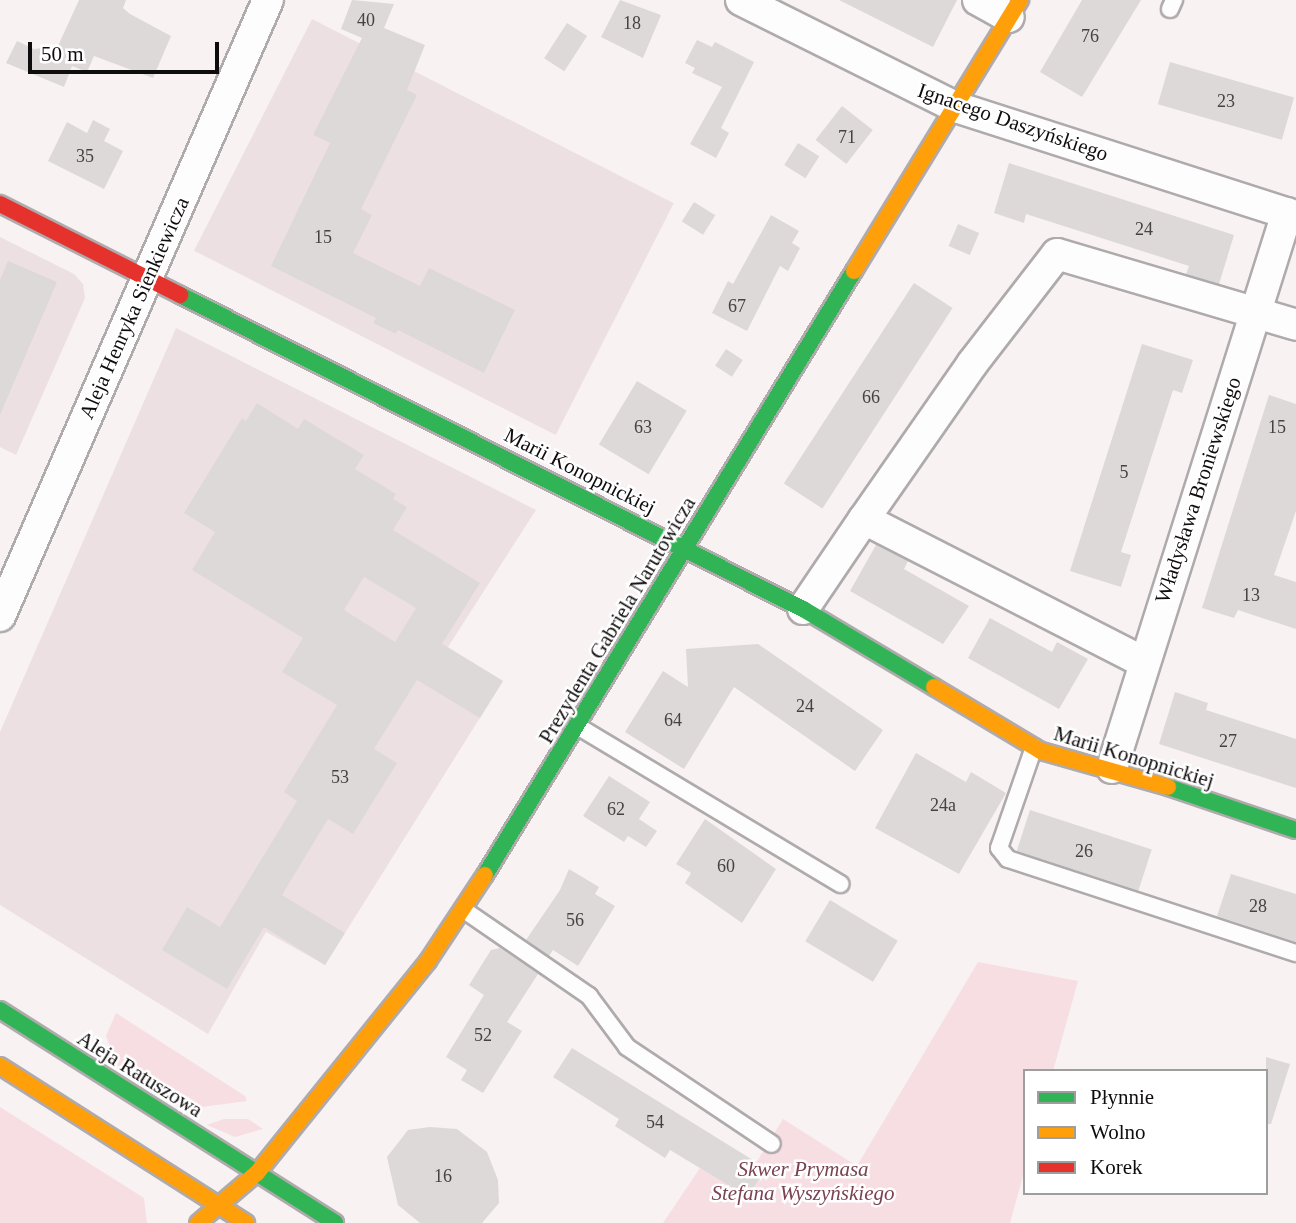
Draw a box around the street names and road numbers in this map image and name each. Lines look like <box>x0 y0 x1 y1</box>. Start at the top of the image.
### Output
street label: Ignacego Daszyńskiego <box>914 78 1112 166</box>
street label: Aleja Henryka Sienkiewicza <box>74 193 194 423</box>
street label: Władysława Broniewskiego <box>1150 374 1246 606</box>
street label: Marii Konopnickiej <box>500 422 660 520</box>
street label: Prezydenta Gabriela Narutowicza <box>533 492 701 748</box>
street label: Marii Konopnickiej <box>1051 721 1217 793</box>
street label: Aleja Ratuszowa <box>73 1025 207 1123</box>

